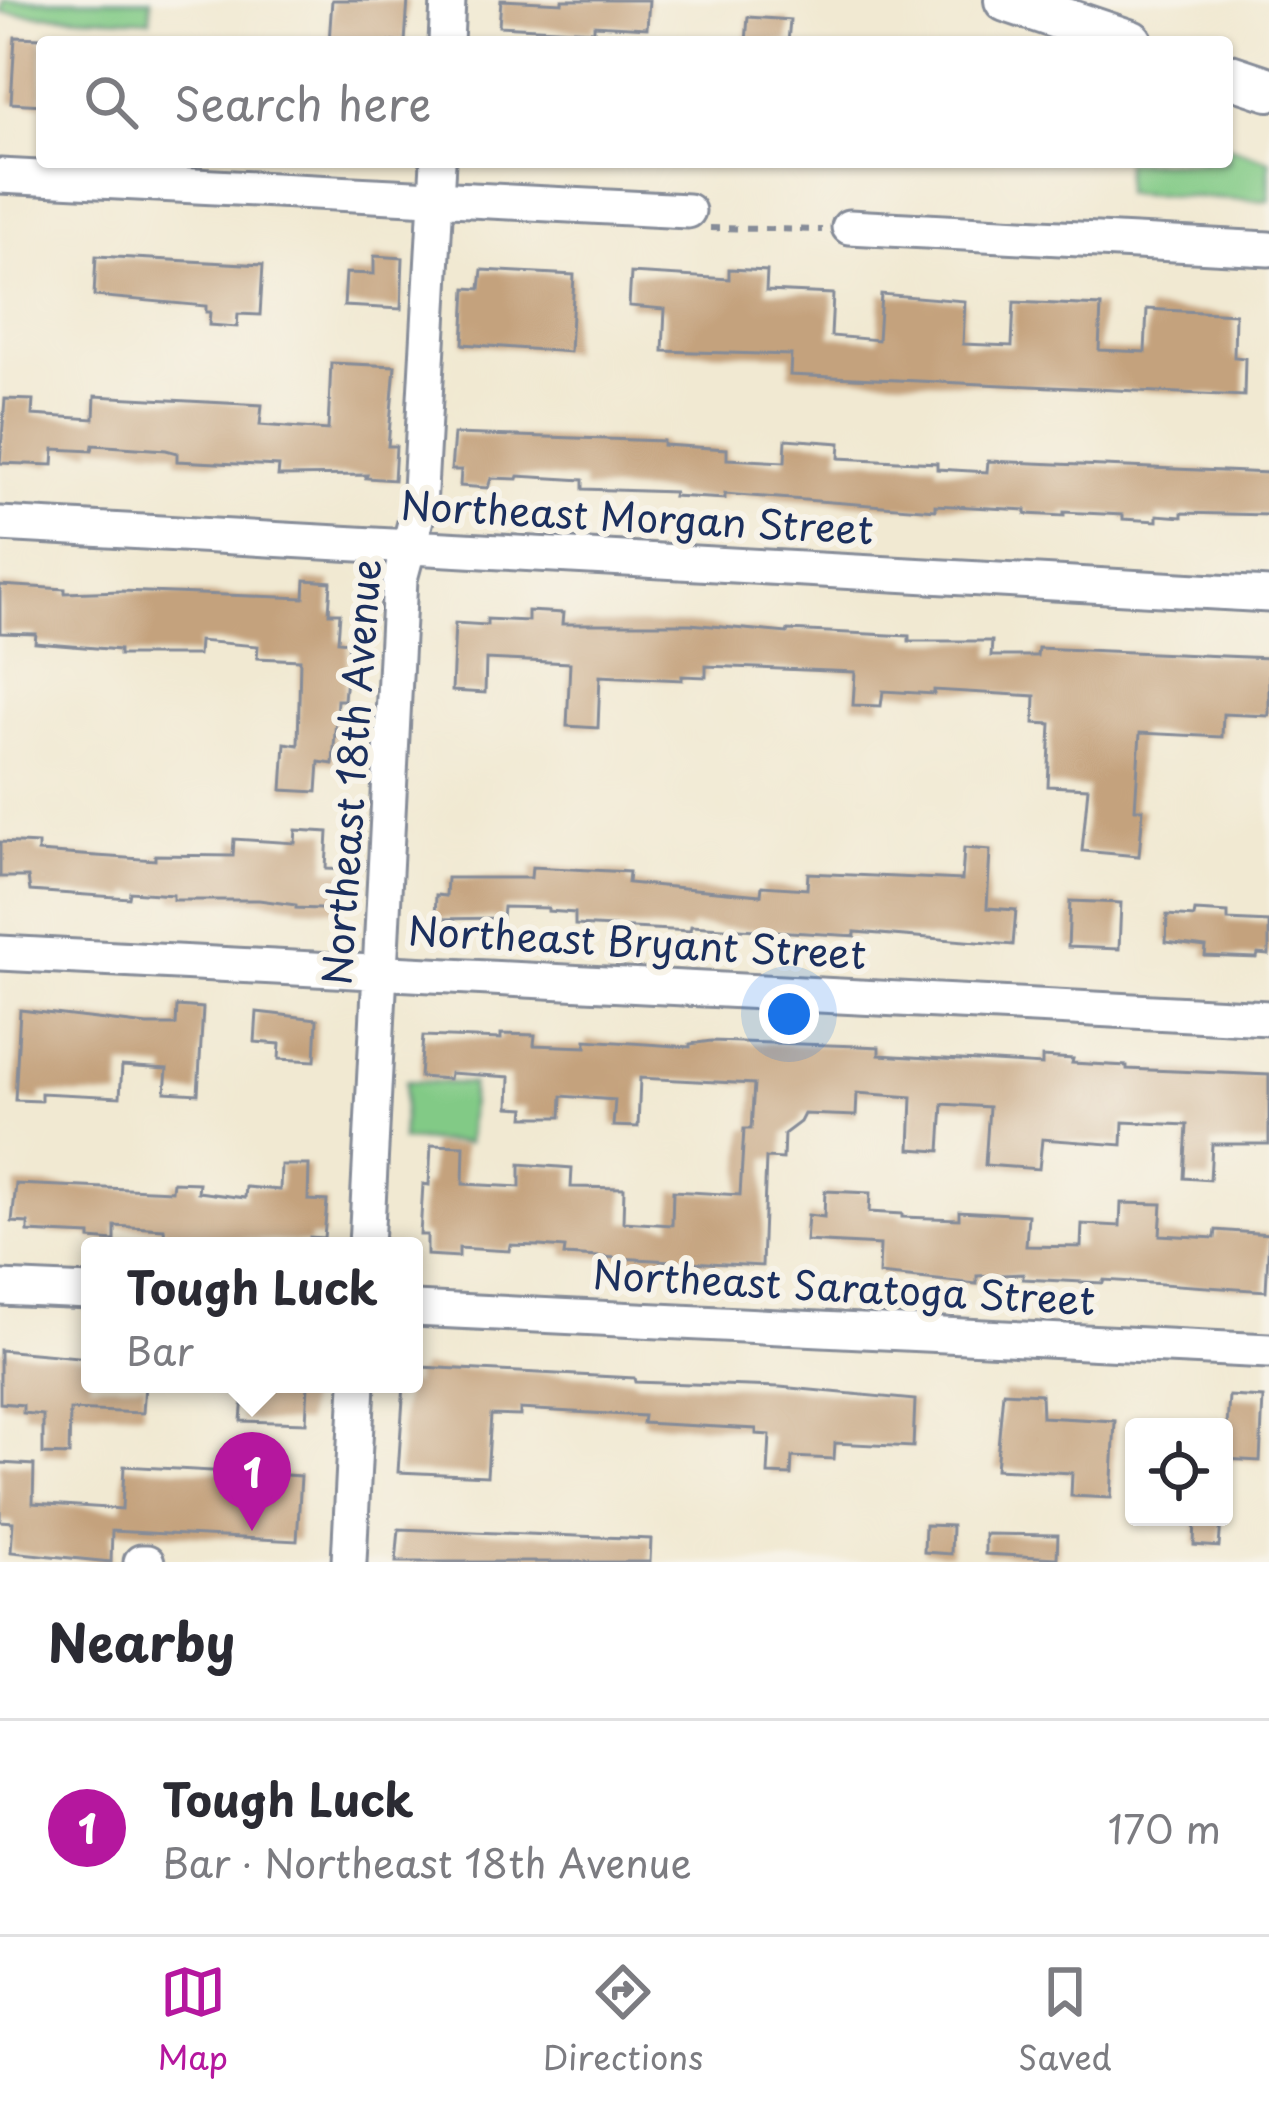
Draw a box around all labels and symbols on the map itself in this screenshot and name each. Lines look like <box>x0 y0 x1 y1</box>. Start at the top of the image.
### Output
street label: Northeast Morgan Street <box>399 474 875 557</box>
street label: Northeast 18th Avenue <box>305 557 394 987</box>
street label: Northeast Bryant Street <box>407 899 868 982</box>
your location <box>759 984 819 1044</box>
street label: Northeast Saratoga Street <box>591 1243 1097 1328</box>
pin: 1 <box>213 1432 291 1531</box>

